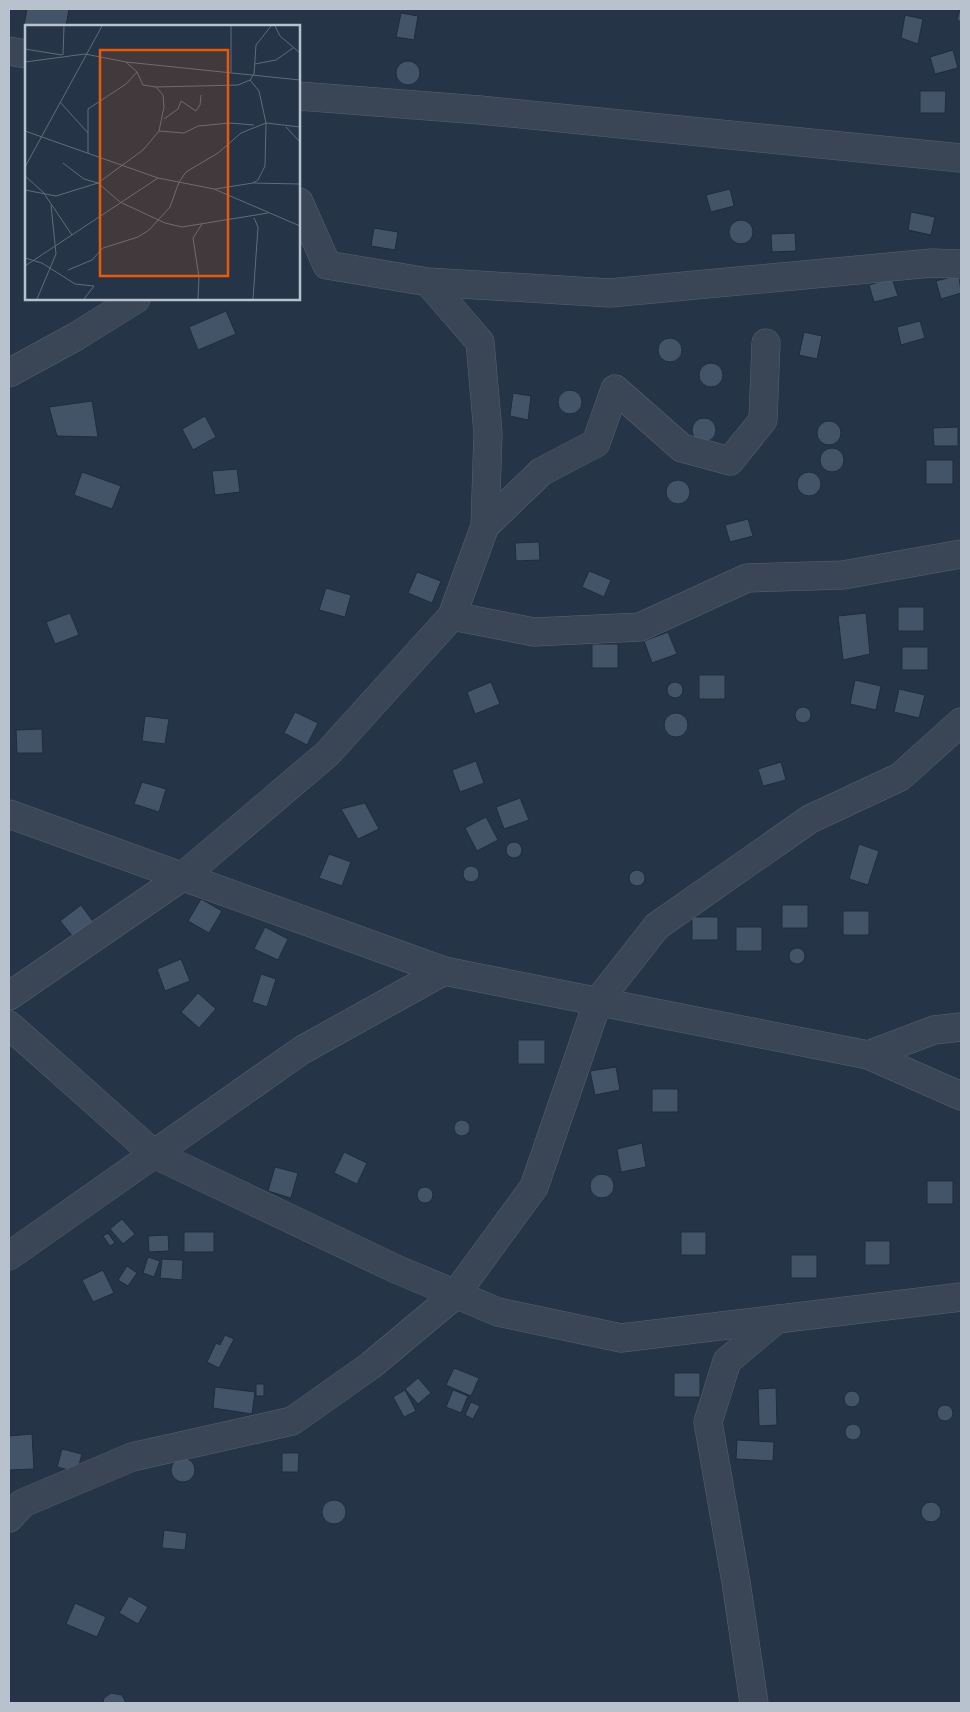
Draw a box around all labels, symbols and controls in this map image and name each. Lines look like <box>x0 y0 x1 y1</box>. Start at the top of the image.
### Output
inset map <box>25 25 300 300</box>

